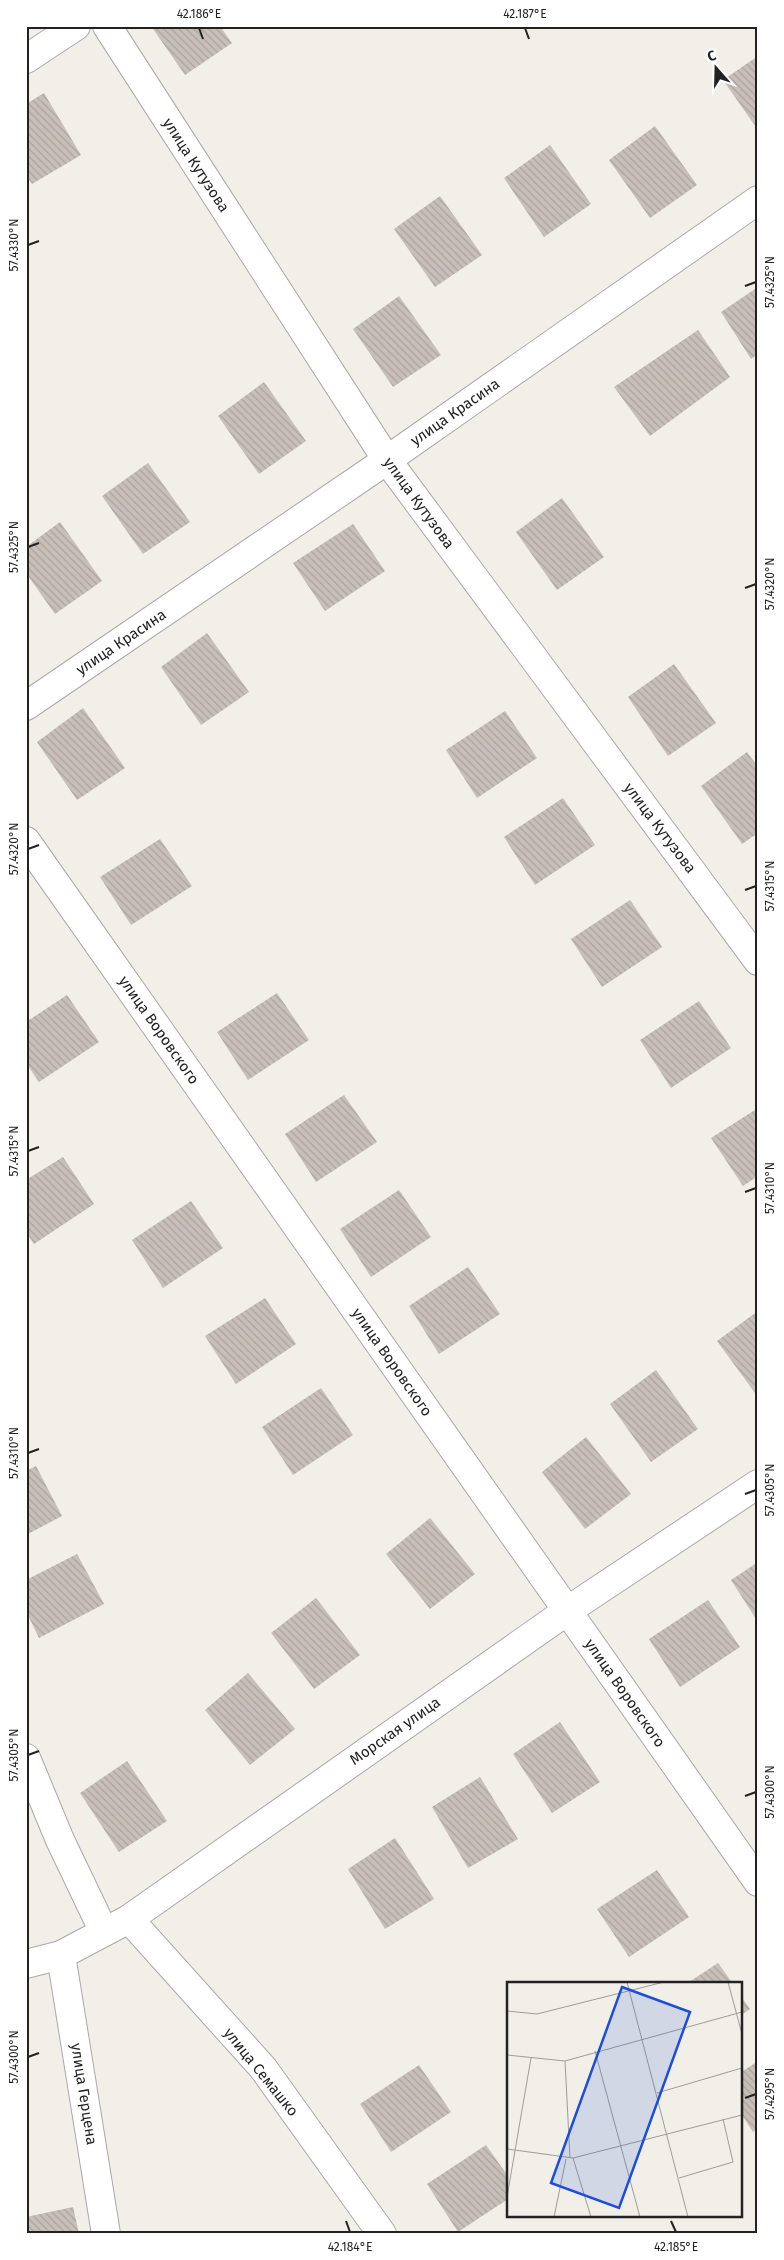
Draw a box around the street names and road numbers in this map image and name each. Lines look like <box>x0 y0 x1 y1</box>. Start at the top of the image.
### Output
street label: улица Кутузова <box>159 115 233 215</box>
street label: улица Красина <box>407 375 503 449</box>
street label: улица Кутузова <box>380 454 458 552</box>
street label: улица Красина <box>73 605 169 679</box>
street label: улица Кутузова <box>620 779 700 877</box>
street label: улица Воровского <box>115 972 203 1088</box>
street label: улица Воровского <box>348 1304 436 1420</box>
street label: улица Воровского <box>581 1635 669 1751</box>
street label: Морская улица <box>346 1693 444 1769</box>
street label: улица Семашко <box>220 2024 302 2120</box>
street label: улица Герцена <box>67 2042 101 2146</box>

